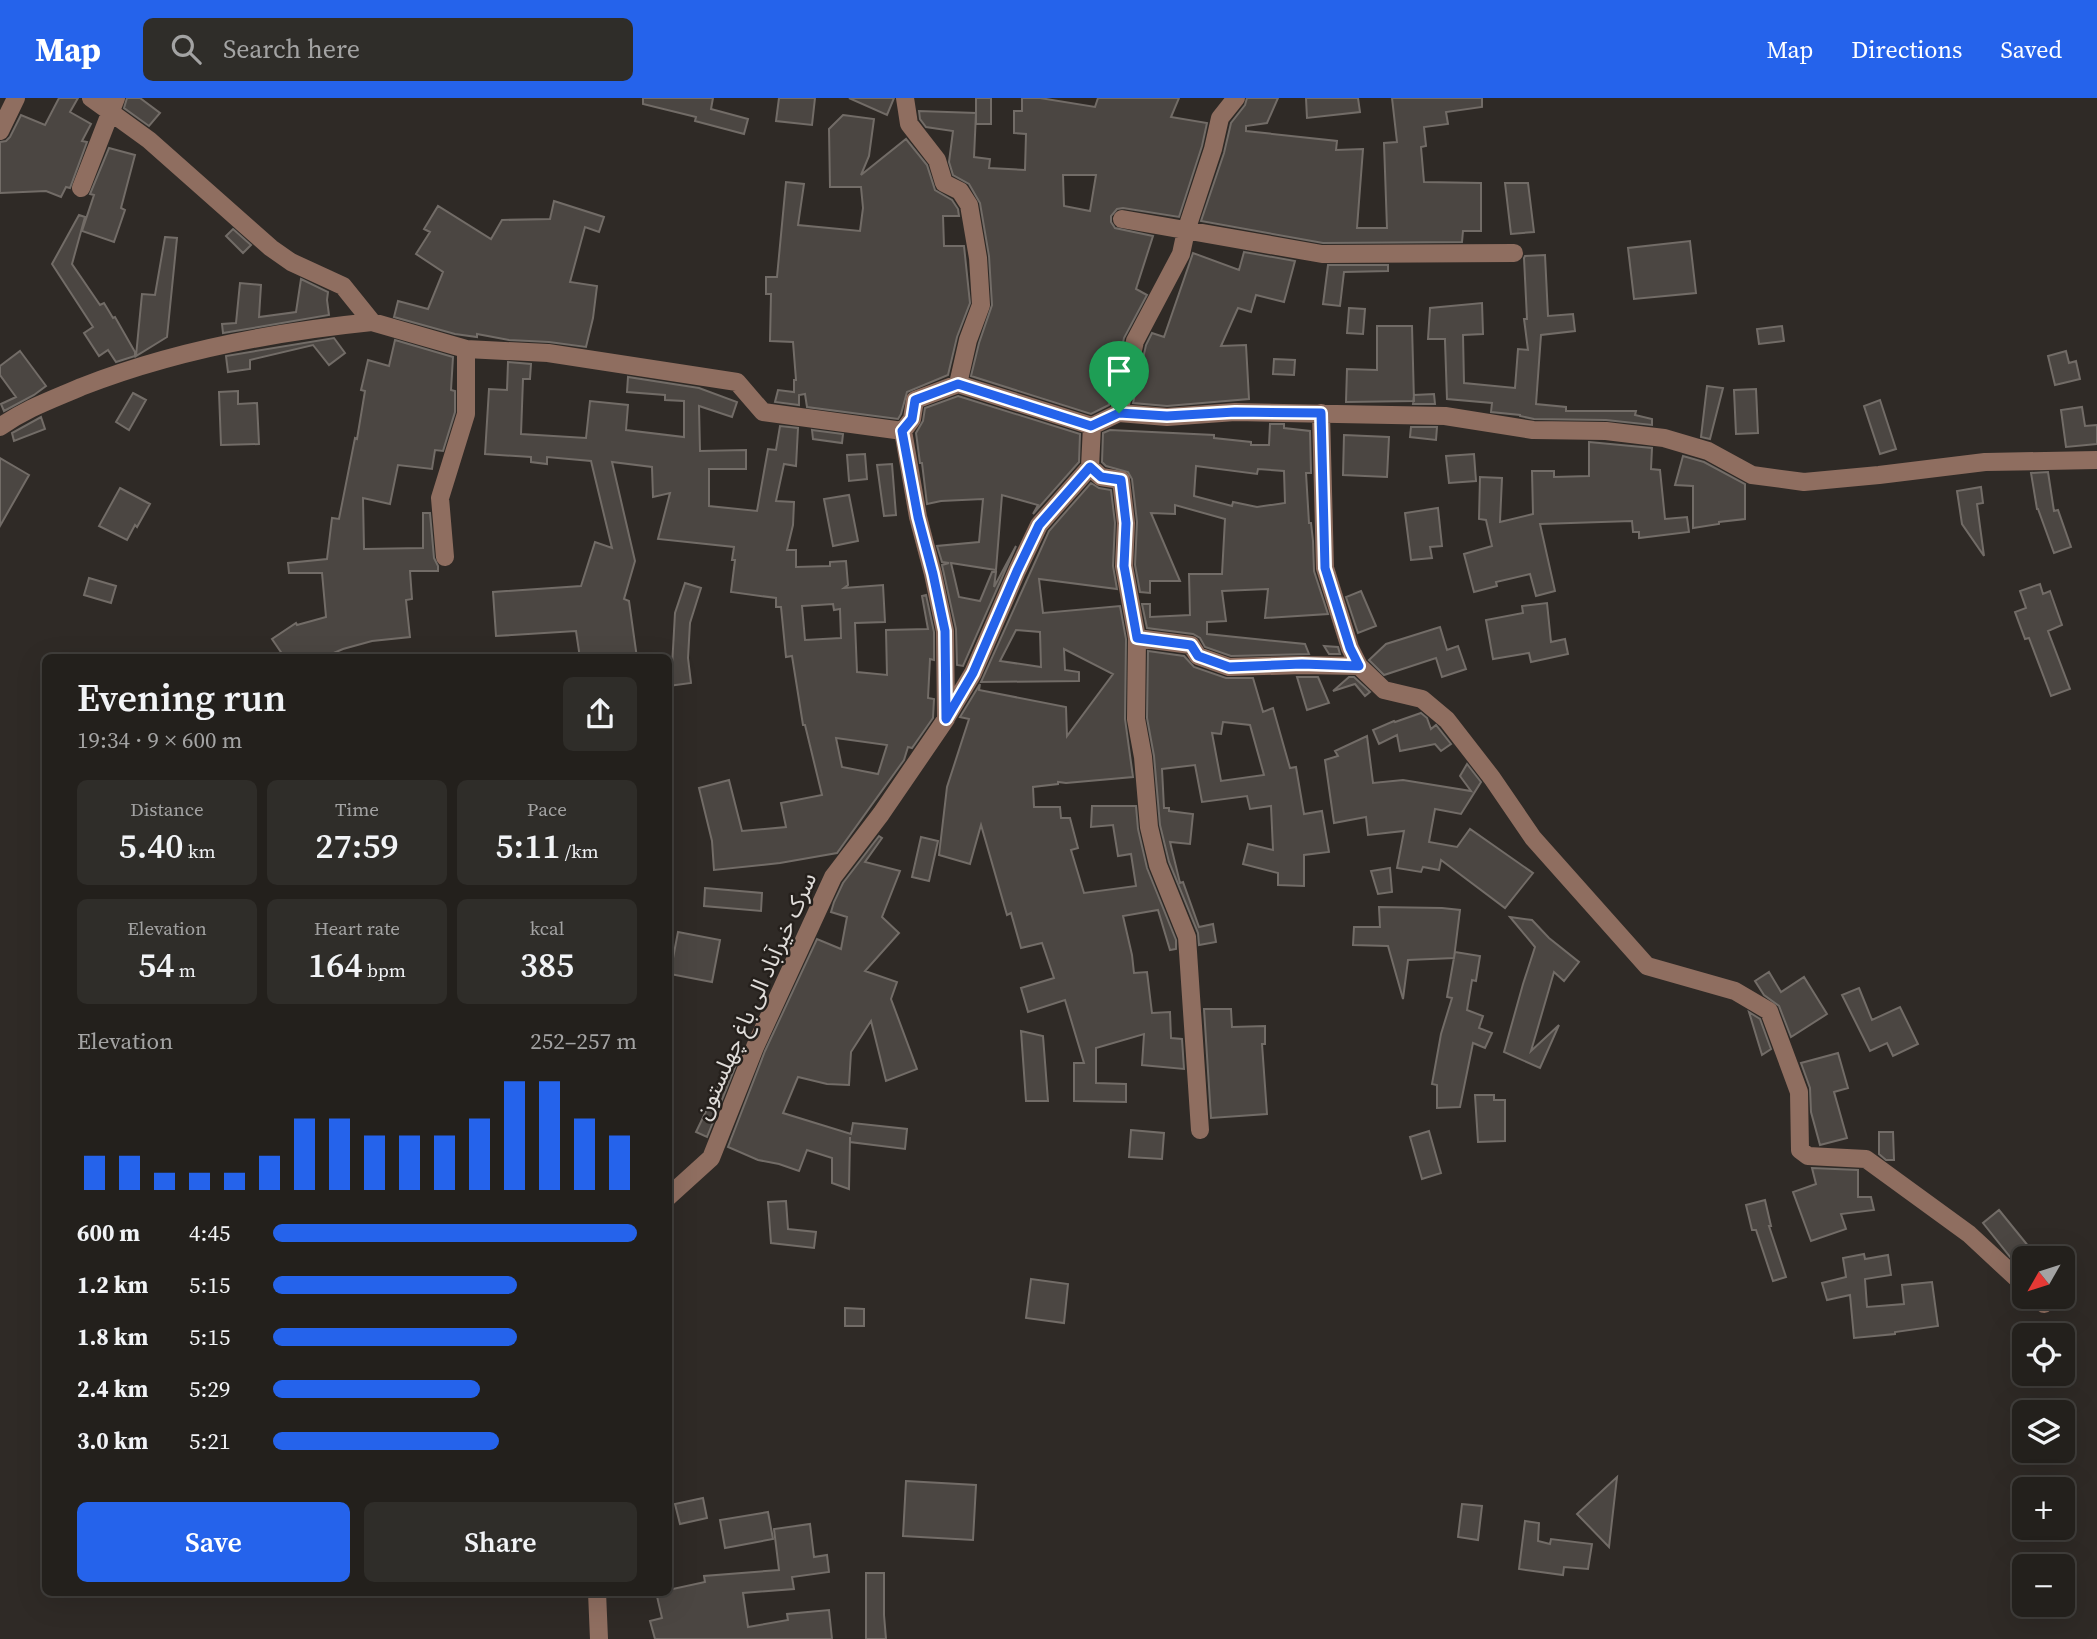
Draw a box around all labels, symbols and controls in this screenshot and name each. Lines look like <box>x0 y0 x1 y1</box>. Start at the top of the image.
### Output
search box <box>143 18 633 81</box>
text: Map <box>35 27 101 72</box>
icon: search <box>167 30 205 68</box>
text: Search here <box>223 31 360 67</box>
text: Map <box>1766 33 1813 66</box>
text: Directions <box>1851 33 1962 66</box>
text: Saved <box>2000 33 2062 66</box>
pin <box>1089 341 1149 413</box>
icon: arrive <box>1100 352 1138 390</box>
text: Evening run <box>77 672 286 724</box>
button: share <box>563 677 637 751</box>
text: 19:34 · 9 × 600 m <box>77 724 243 756</box>
text: Distance <box>130 796 204 822</box>
text: Time <box>335 796 379 822</box>
text: Pace <box>527 796 567 822</box>
text: 5.40 <box>118 822 184 870</box>
text: 27:59 <box>315 822 399 870</box>
text: 5:11 <box>495 822 560 870</box>
text: km <box>184 838 216 864</box>
text: /km <box>560 838 599 864</box>
street label: سرک خیرآباد الی باغ چهلستون <box>686 867 825 1125</box>
text: Elevation <box>127 915 207 941</box>
text: Heart rate <box>314 915 400 941</box>
text: kcal <box>530 915 564 941</box>
text: 54 <box>138 941 174 989</box>
text: 164 <box>308 941 363 989</box>
text: 385 <box>520 941 574 989</box>
text: m <box>174 957 196 983</box>
text: bpm <box>363 957 406 983</box>
text: Elevation <box>77 1025 173 1057</box>
text: 252–257 m <box>530 1025 637 1057</box>
text: 600 m <box>77 1217 140 1249</box>
text: 4:45 <box>189 1217 230 1249</box>
north arrow <box>2012 1246 2076 1309</box>
map controls <box>2012 1246 2075 1617</box>
text: 1.2 km <box>77 1269 148 1301</box>
text: 5:15 <box>189 1269 230 1301</box>
text: 1.8 km <box>77 1321 148 1353</box>
text: 5:15 <box>189 1321 230 1353</box>
button: locate <box>2012 1323 2075 1386</box>
text: 2.4 km <box>77 1373 148 1405</box>
text: 5:29 <box>189 1373 230 1405</box>
button: layers <box>2012 1400 2075 1463</box>
text: 3.0 km <box>77 1425 148 1457</box>
text: 5:21 <box>189 1425 230 1457</box>
button: + <box>2012 1477 2075 1540</box>
button: Save <box>77 1502 350 1582</box>
button: Share <box>364 1502 637 1582</box>
button: − <box>2012 1554 2075 1617</box>

